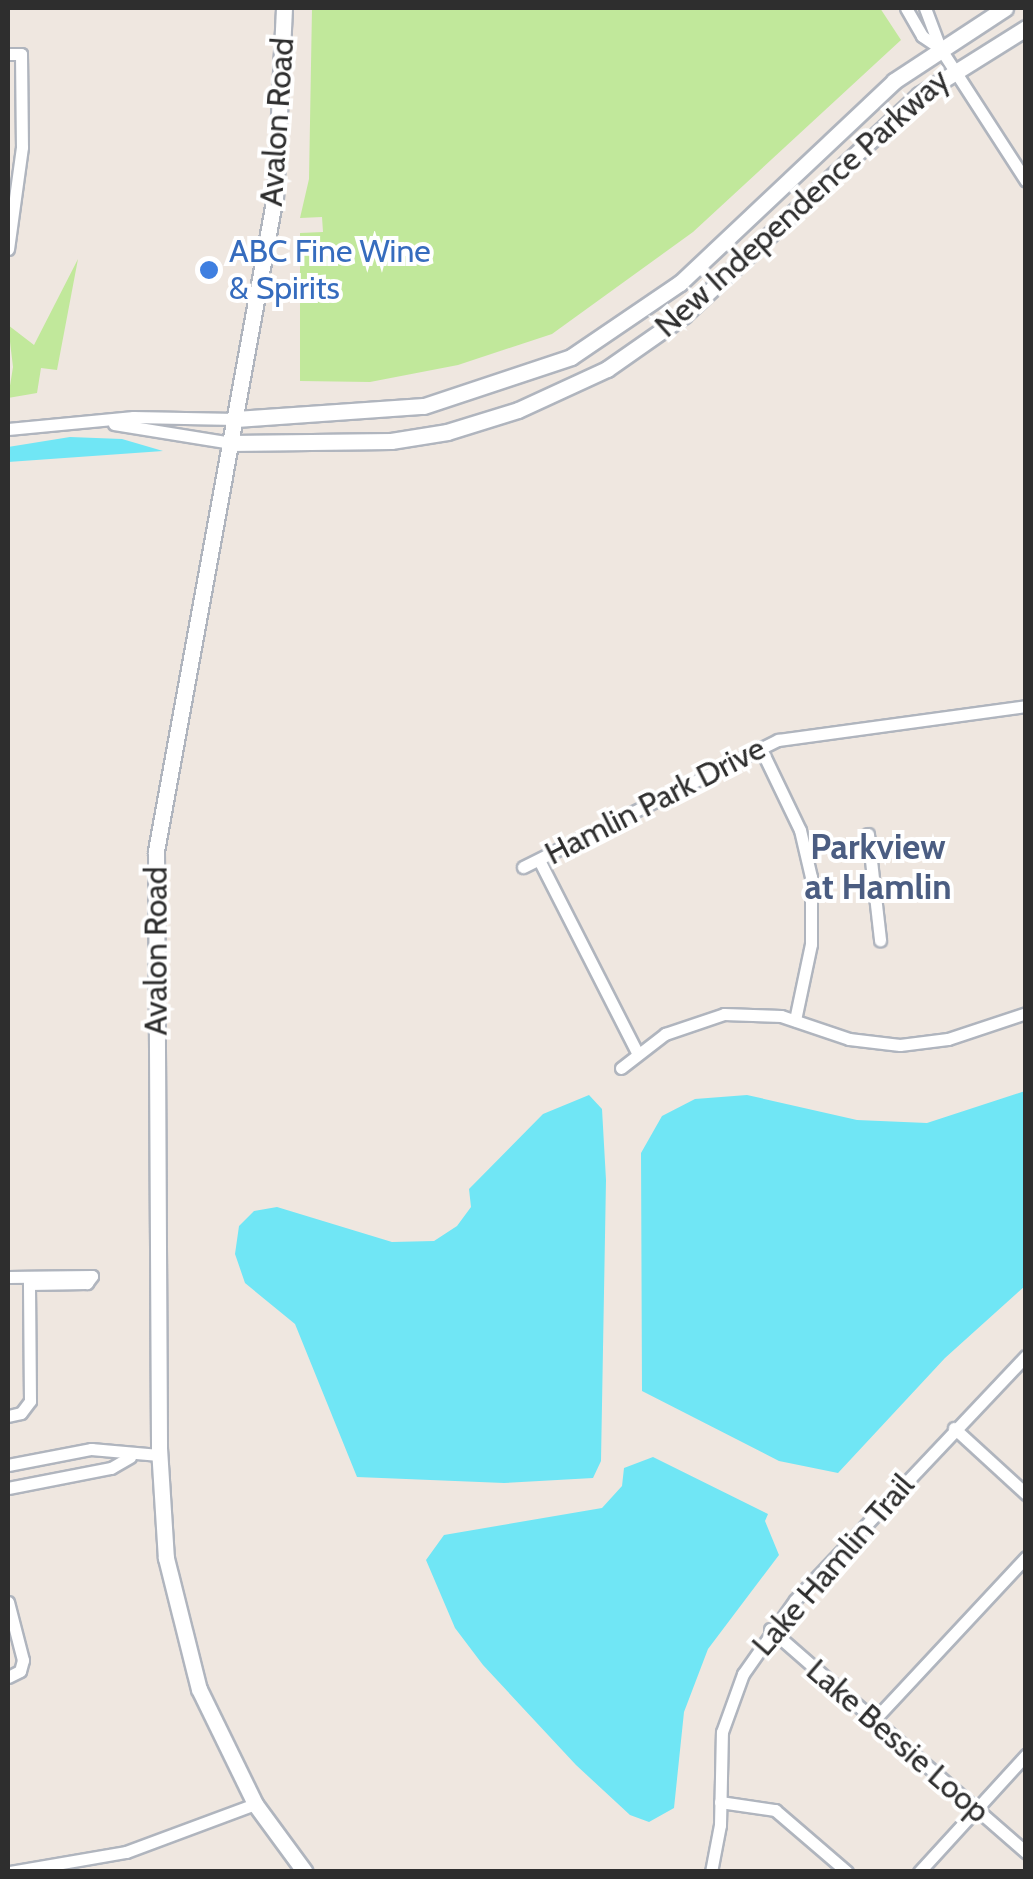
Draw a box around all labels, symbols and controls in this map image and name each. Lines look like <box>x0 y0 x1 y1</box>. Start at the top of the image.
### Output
street label: Avalon Road <box>252 36 302 208</box>
street label: New Independence Parkway <box>647 61 957 345</box>
place label: ABC Fine Wine & Spirits <box>229 233 431 308</box>
marker: ABC Fine Wine & Spirits <box>198 259 220 281</box>
street label: Hamlin Park Drive <box>539 729 771 873</box>
district label: Parkview at Hamlin <box>804 826 952 908</box>
street label: Avalon Road <box>137 867 175 1035</box>
street label: Lake Hamlin Trail <box>744 1467 922 1663</box>
street label: Lake Bessie Loop <box>799 1651 997 1831</box>

